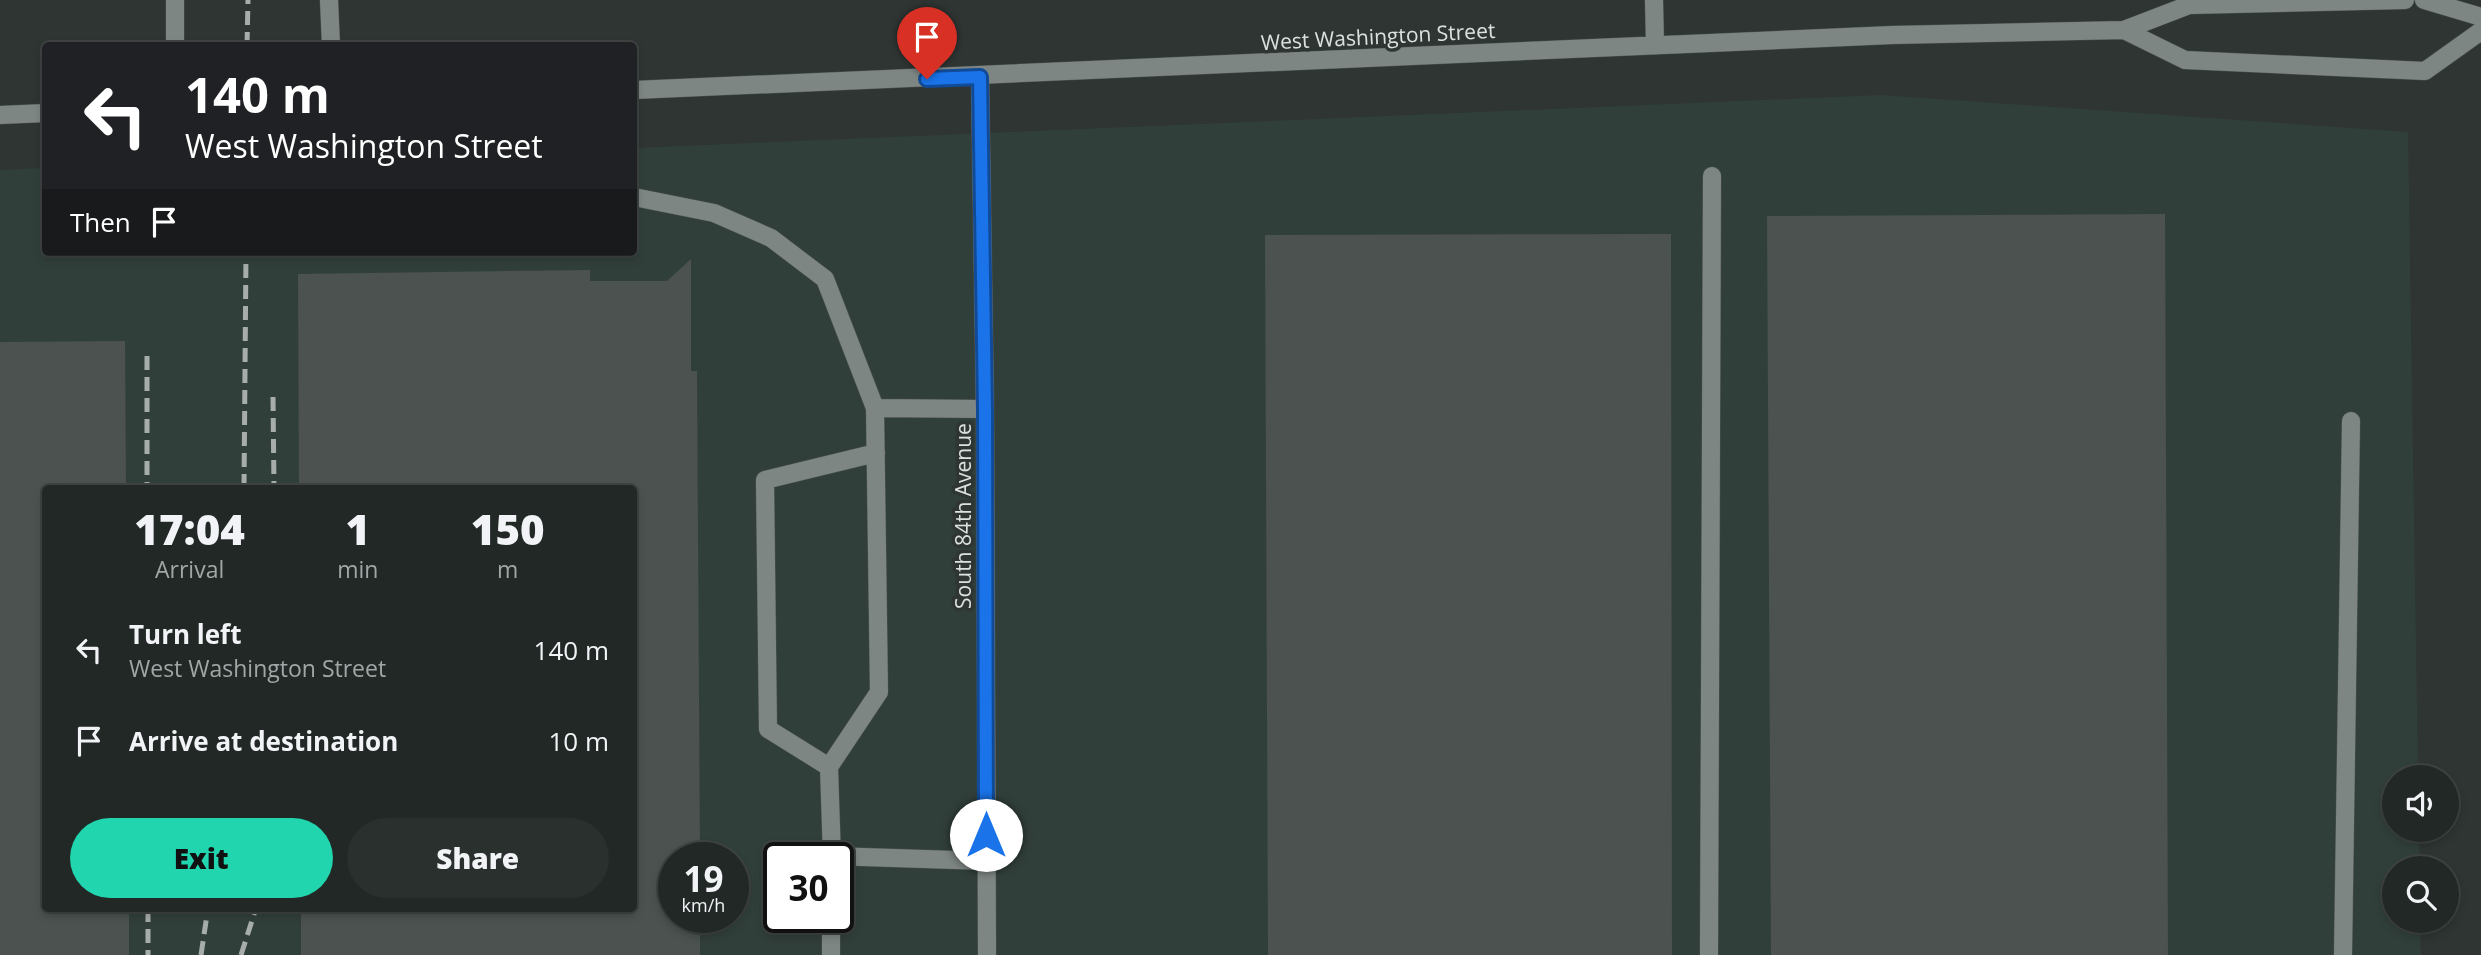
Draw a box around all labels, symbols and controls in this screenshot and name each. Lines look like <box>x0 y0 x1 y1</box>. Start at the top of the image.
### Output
pin <box>897 7 957 79</box>
street label: West Washington Street <box>1260 16 1496 56</box>
icon: arrive <box>908 18 946 56</box>
text: 140 m <box>185 61 330 127</box>
icon: left <box>70 70 161 161</box>
text: West Washington Street <box>185 124 543 167</box>
icon: arrive <box>145 203 183 241</box>
text: Then <box>70 204 131 240</box>
street label: South 84th Avenue <box>949 423 977 609</box>
text: 17:04 <box>134 500 245 557</box>
text: 1 <box>346 500 370 557</box>
text: 150 <box>471 500 545 557</box>
text: Arrival <box>155 553 224 585</box>
text: min <box>337 553 378 585</box>
text: m <box>497 553 518 585</box>
text: Turn left <box>129 616 241 652</box>
icon: left <box>70 631 108 669</box>
text: 140 m <box>534 632 609 668</box>
text: West Washington Street <box>129 652 386 684</box>
icon: arrive <box>70 722 108 760</box>
text: Arrive at destination <box>129 723 398 759</box>
text: 10 m <box>548 723 609 759</box>
map controls <box>2382 765 2459 933</box>
button: sound <box>2382 765 2459 842</box>
position arrow <box>949 798 1023 872</box>
button: Exit <box>70 818 333 898</box>
button: Share <box>347 818 609 898</box>
speed limit sign: 30 <box>763 842 854 933</box>
text: 19 <box>683 855 724 902</box>
button: search <box>2382 856 2459 933</box>
text: km/h <box>682 893 725 917</box>

